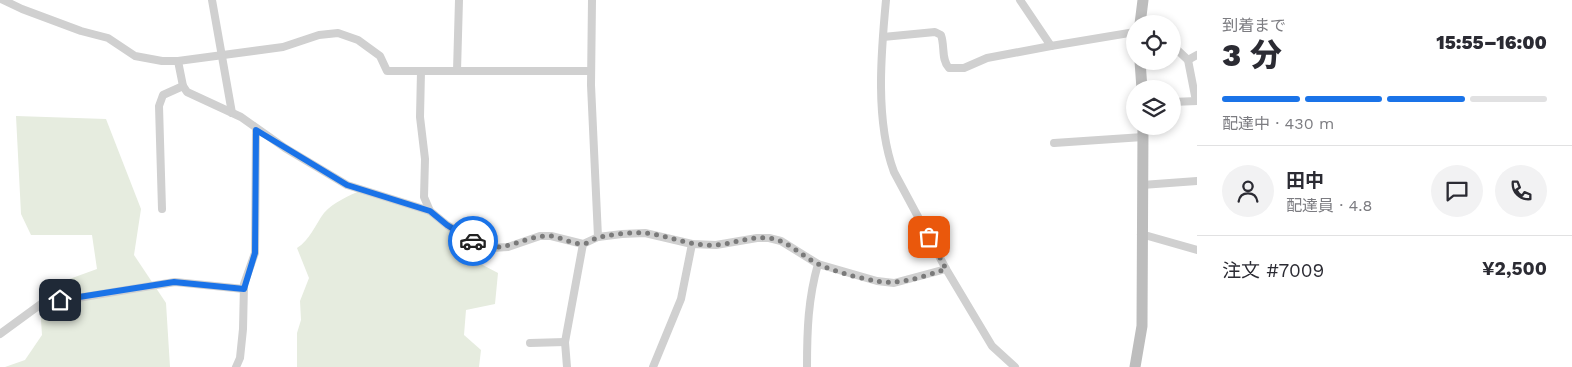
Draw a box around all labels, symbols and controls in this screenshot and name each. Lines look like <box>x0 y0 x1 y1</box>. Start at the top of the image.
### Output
map controls <box>1126 15 1181 135</box>
button: locate <box>1126 15 1181 70</box>
text: 到着まで <box>1222 16 1286 35</box>
text: 15:55–16:00 <box>1436 31 1547 54</box>
text: 3 分 <box>1222 36 1282 74</box>
button: layers <box>1126 80 1181 135</box>
text: 配達中 · 430 m <box>1222 114 1334 133</box>
button: person <box>1222 165 1274 217</box>
button: chat <box>1431 165 1483 217</box>
button: phone <box>1495 165 1547 217</box>
text: 田中 <box>1286 169 1324 192</box>
text: 配達員 · 4.8 <box>1286 196 1372 215</box>
courier <box>448 216 498 266</box>
pin <box>908 216 950 258</box>
icon: bag <box>915 223 943 251</box>
icon: car <box>459 227 487 255</box>
text: ¥2,500 <box>1482 257 1547 280</box>
text: 注文 #7009 <box>1222 259 1324 282</box>
pin <box>39 279 81 321</box>
icon: home <box>46 286 74 314</box>

